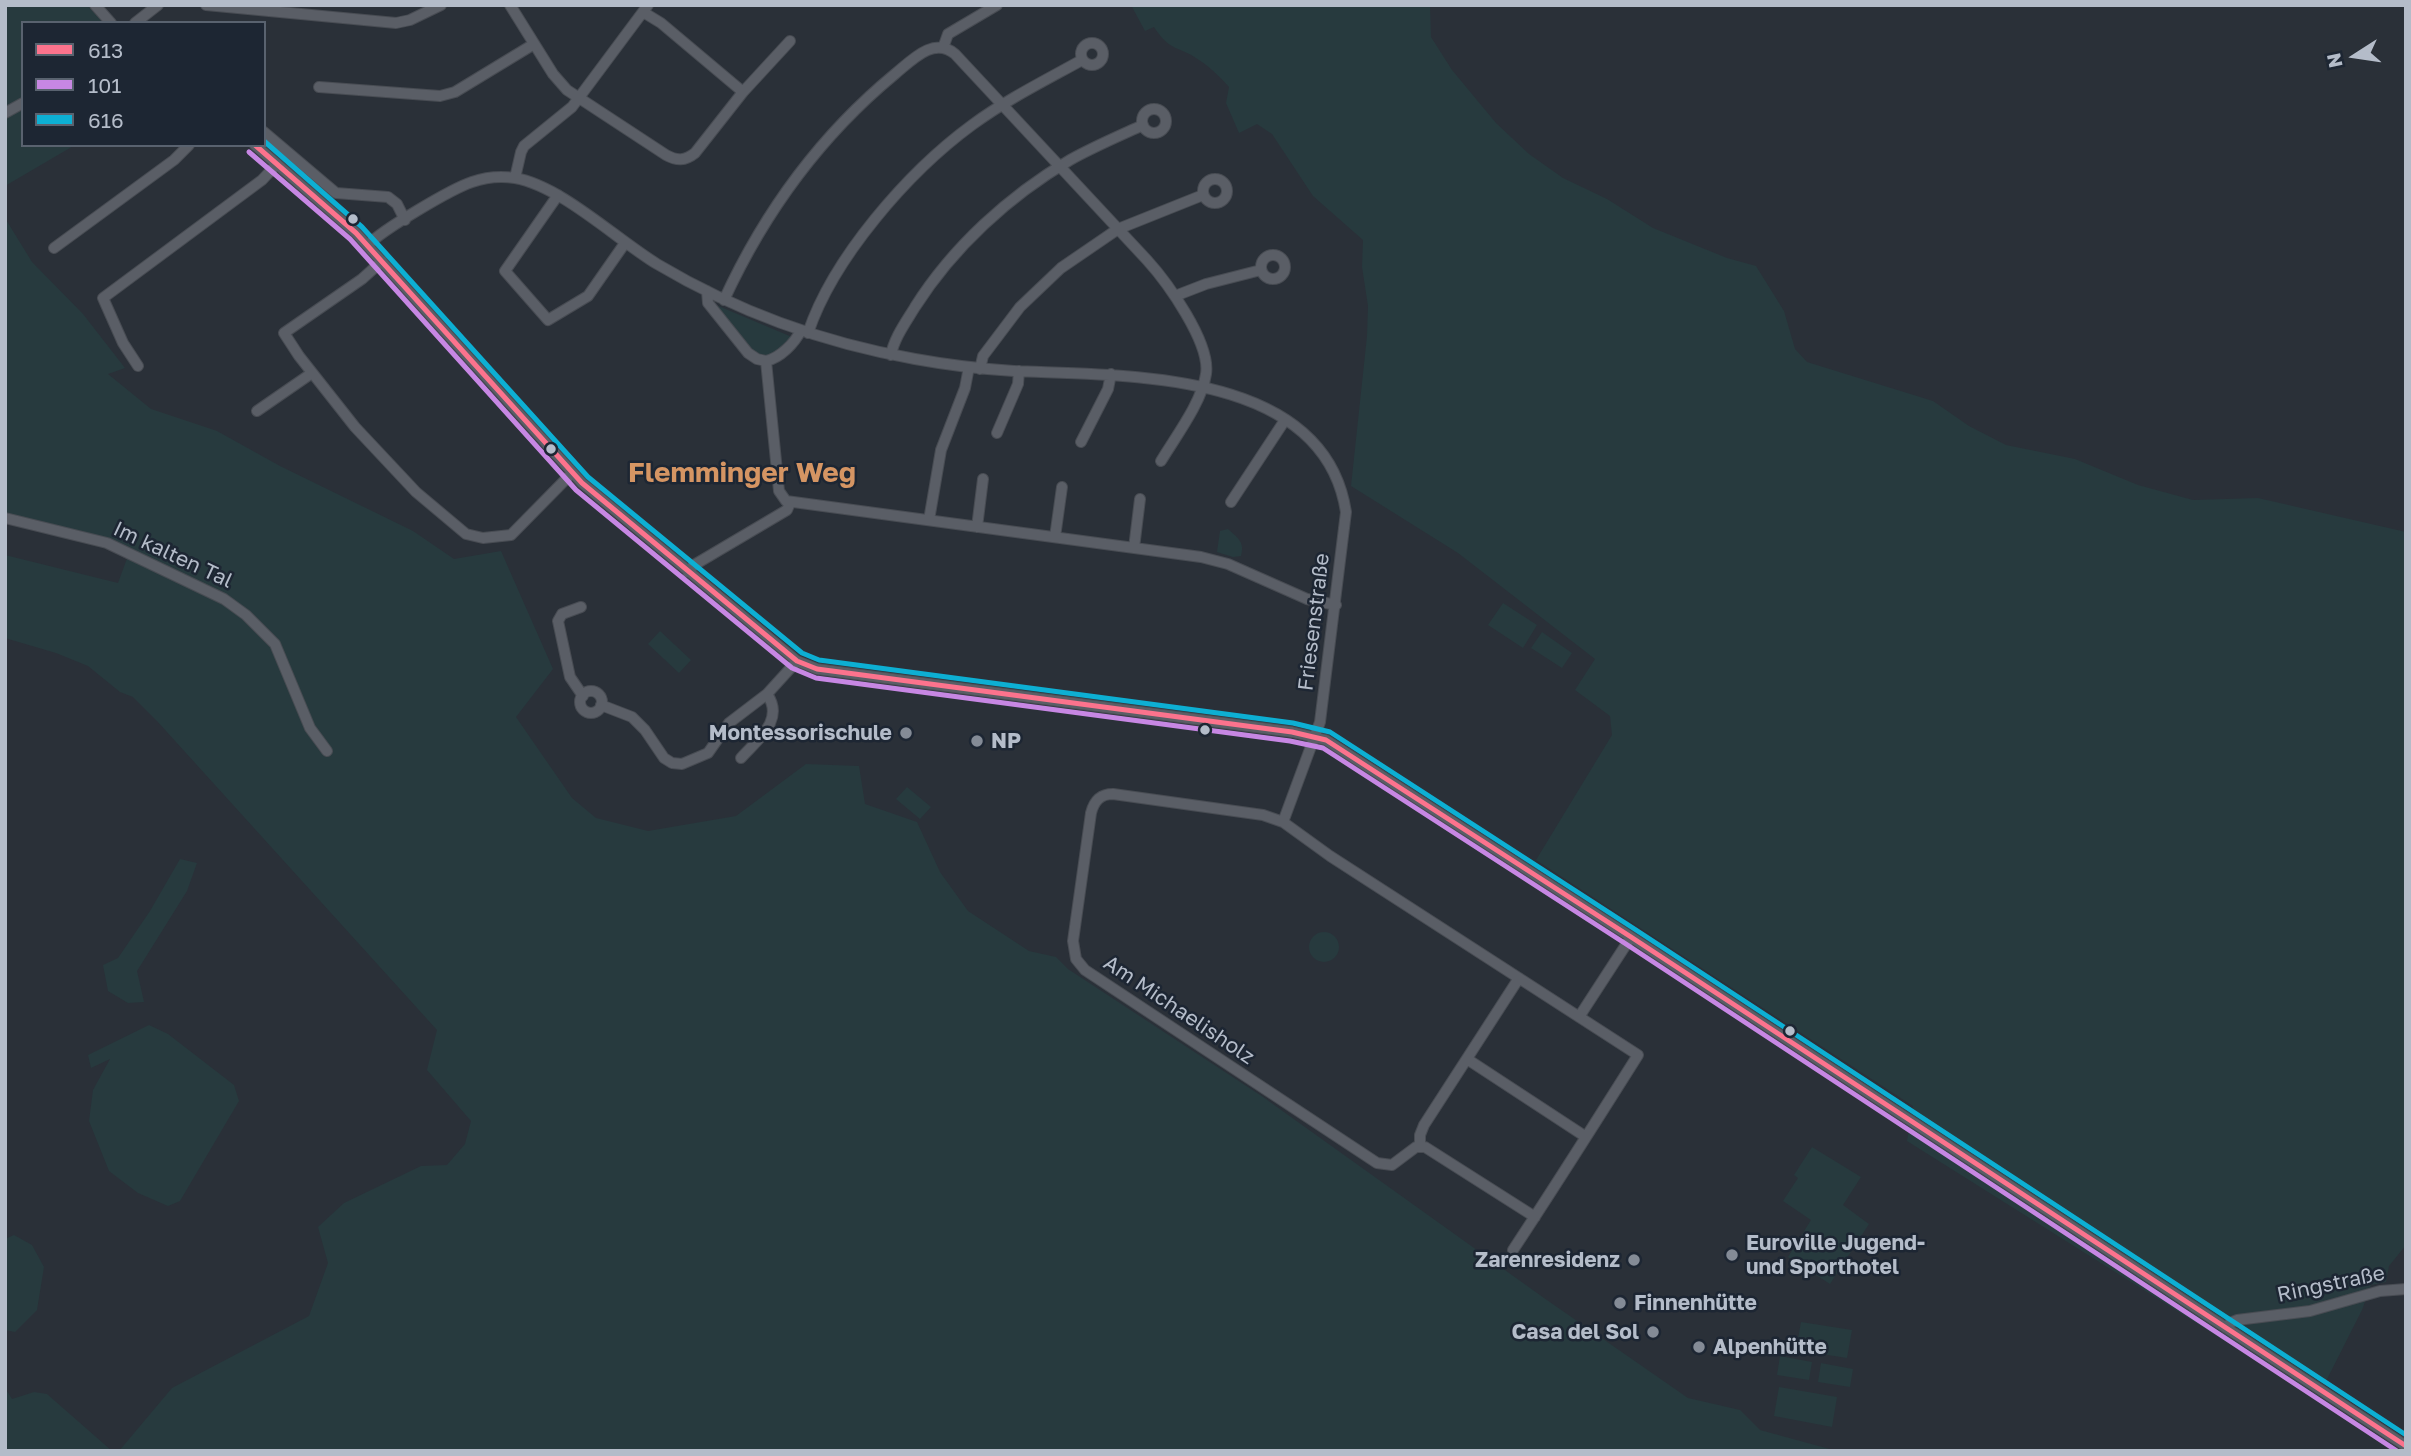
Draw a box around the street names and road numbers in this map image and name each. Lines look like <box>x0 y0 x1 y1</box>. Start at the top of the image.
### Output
street label: Im kalten Tal <box>109 516 237 594</box>
street label: Friesenstraße <box>1293 552 1335 692</box>
street label: Am Michaelisholz <box>1099 950 1259 1070</box>
street label: Ringstraße <box>2275 1260 2387 1308</box>

